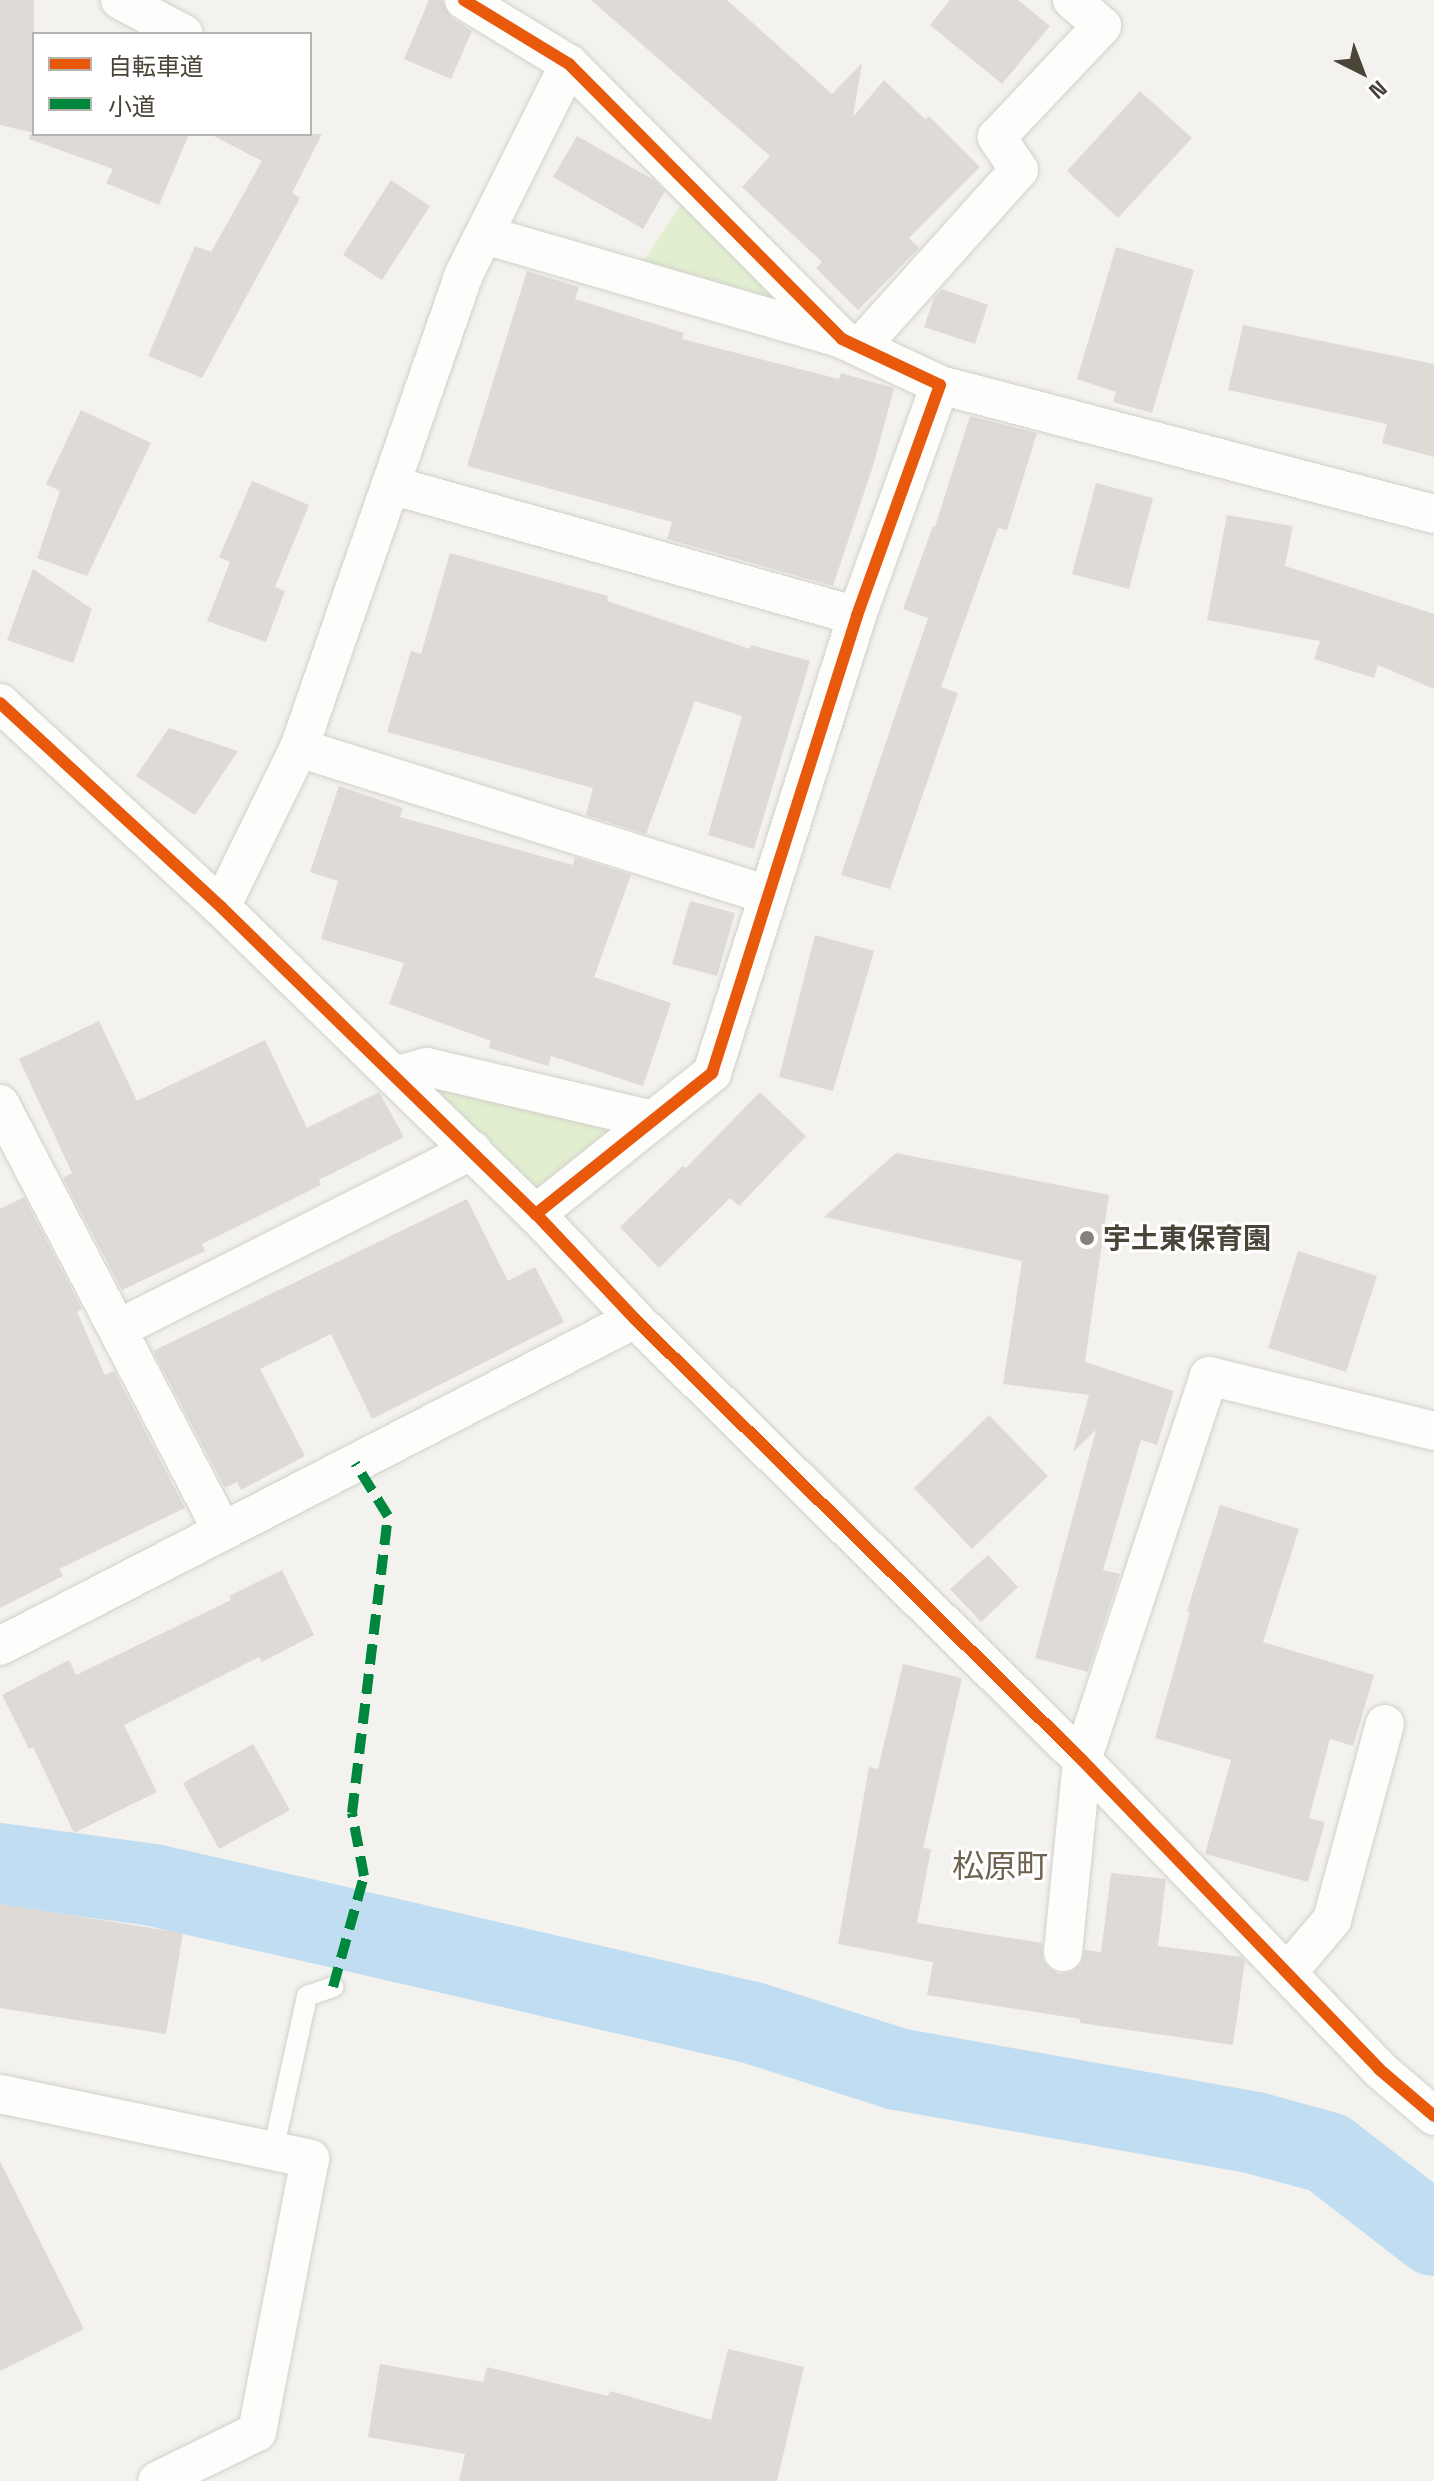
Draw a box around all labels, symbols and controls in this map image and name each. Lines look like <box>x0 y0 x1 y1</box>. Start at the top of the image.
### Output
legend <box>32 32 312 136</box>
north arrow <box>1322 32 1402 112</box>
text: 自転車道 <box>108 51 204 82</box>
text: N <box>1363 74 1393 105</box>
text: 小道 <box>108 91 156 122</box>
place label: 宇土東保育園 <box>1103 1221 1271 1255</box>
marker: 宇土東保育園 <box>1078 1229 1096 1247</box>
district label: 松原町 <box>952 1847 1048 1885</box>

